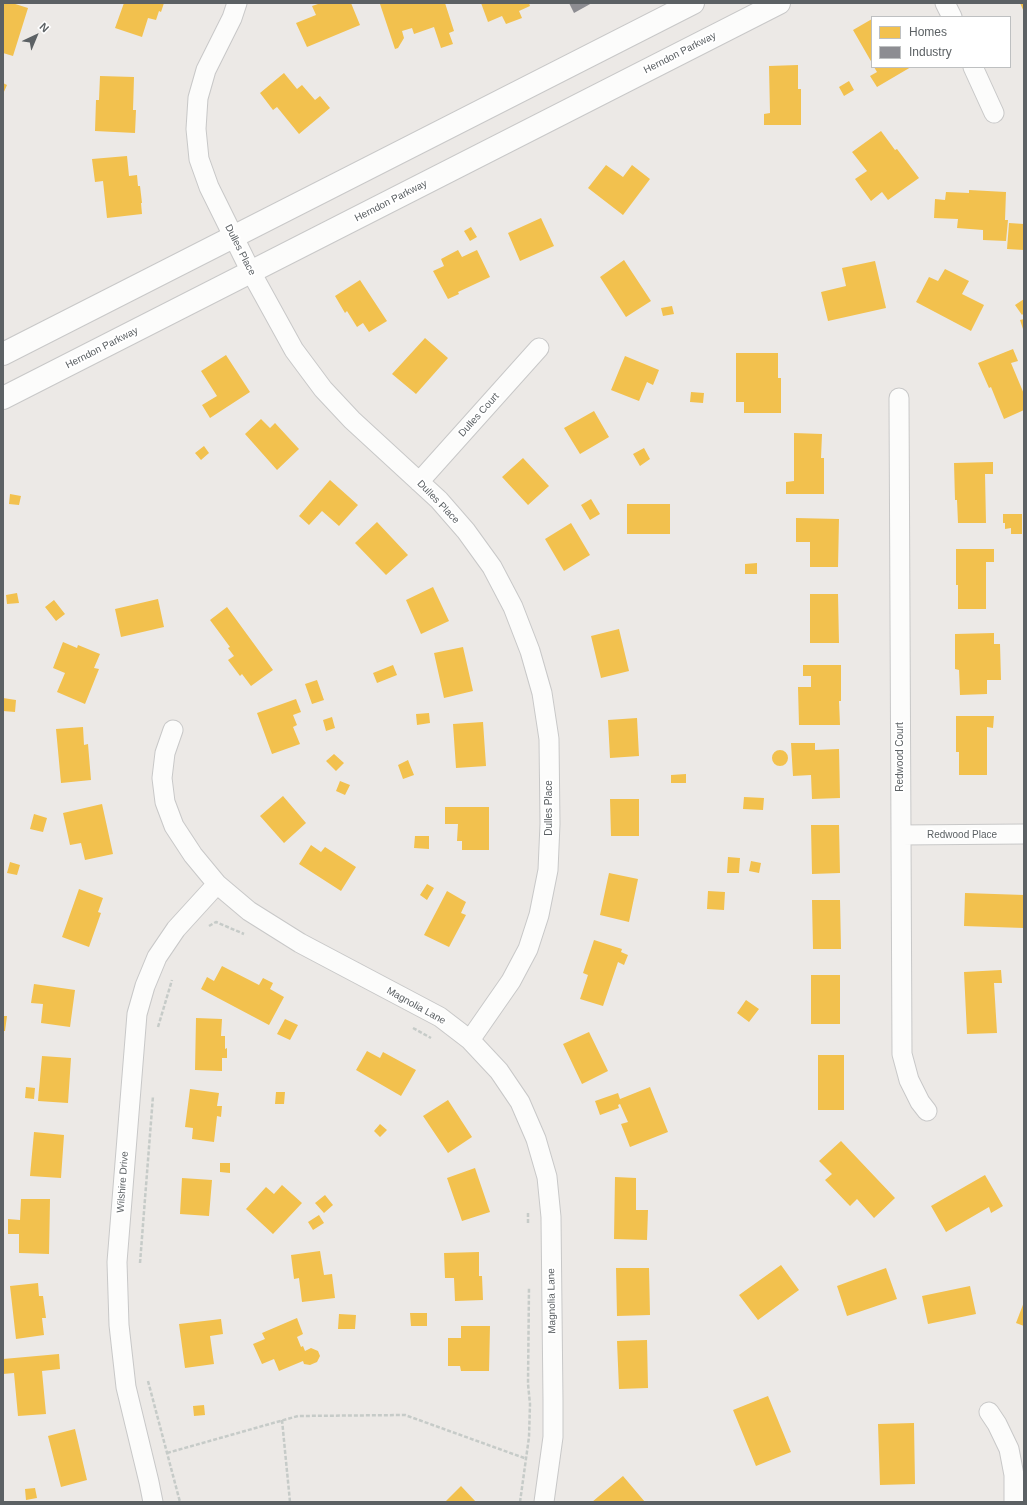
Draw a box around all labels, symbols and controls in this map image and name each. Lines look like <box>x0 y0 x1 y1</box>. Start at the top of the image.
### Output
north arrow <box>16 16 56 56</box>
legend <box>871 16 1011 68</box>
text: N <box>37 20 51 34</box>
text: Homes <box>909 25 947 39</box>
street label: Herndon Parkway <box>642 30 718 76</box>
text: Industry <box>909 45 952 59</box>
street label: Herndon Parkway <box>353 178 429 224</box>
street label: Dulles Place <box>222 223 258 277</box>
street label: Herndon Parkway <box>64 325 140 371</box>
street label: Dulles Court <box>456 391 502 439</box>
street label: Dulles Place <box>414 478 462 526</box>
street label: Redwood Court <box>894 722 906 792</box>
street label: Dulles Place <box>543 780 555 836</box>
street label: Redwood Place <box>927 829 997 841</box>
street label: Magnolia Lane <box>384 985 448 1027</box>
street label: Wilshire Drive <box>115 1151 131 1213</box>
street label: Magnolia Lane <box>545 1268 559 1334</box>

